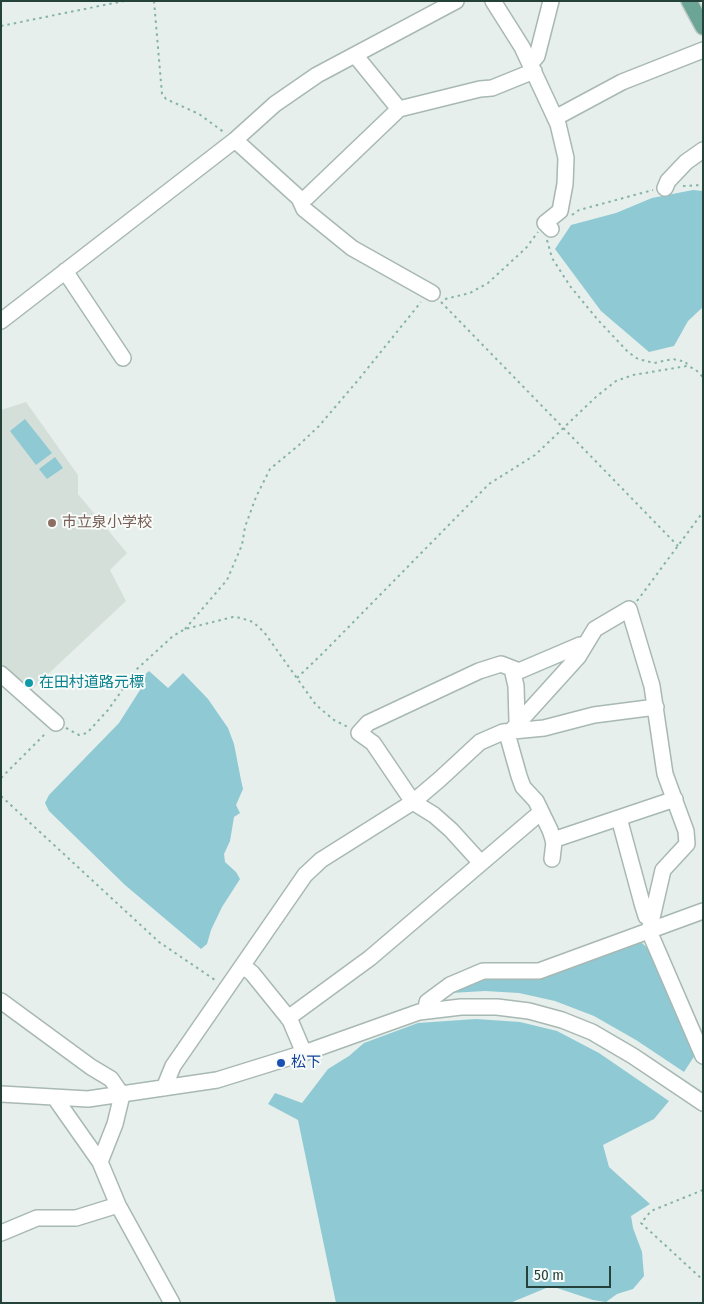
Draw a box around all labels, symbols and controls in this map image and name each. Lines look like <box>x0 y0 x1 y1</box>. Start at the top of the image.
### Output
place label: 市立泉小学校 <box>62 514 152 532</box>
marker: 市立泉小学校 <box>46 517 58 529</box>
place label: 在田村道路元標 <box>39 674 144 692</box>
marker: 在田村道路元標 <box>23 677 35 689</box>
place label: 松下 <box>291 1054 321 1072</box>
marker: 松下 <box>275 1057 287 1069</box>
scale bar <box>529 1256 614 1288</box>
text: 50 m <box>534 1266 564 1284</box>

